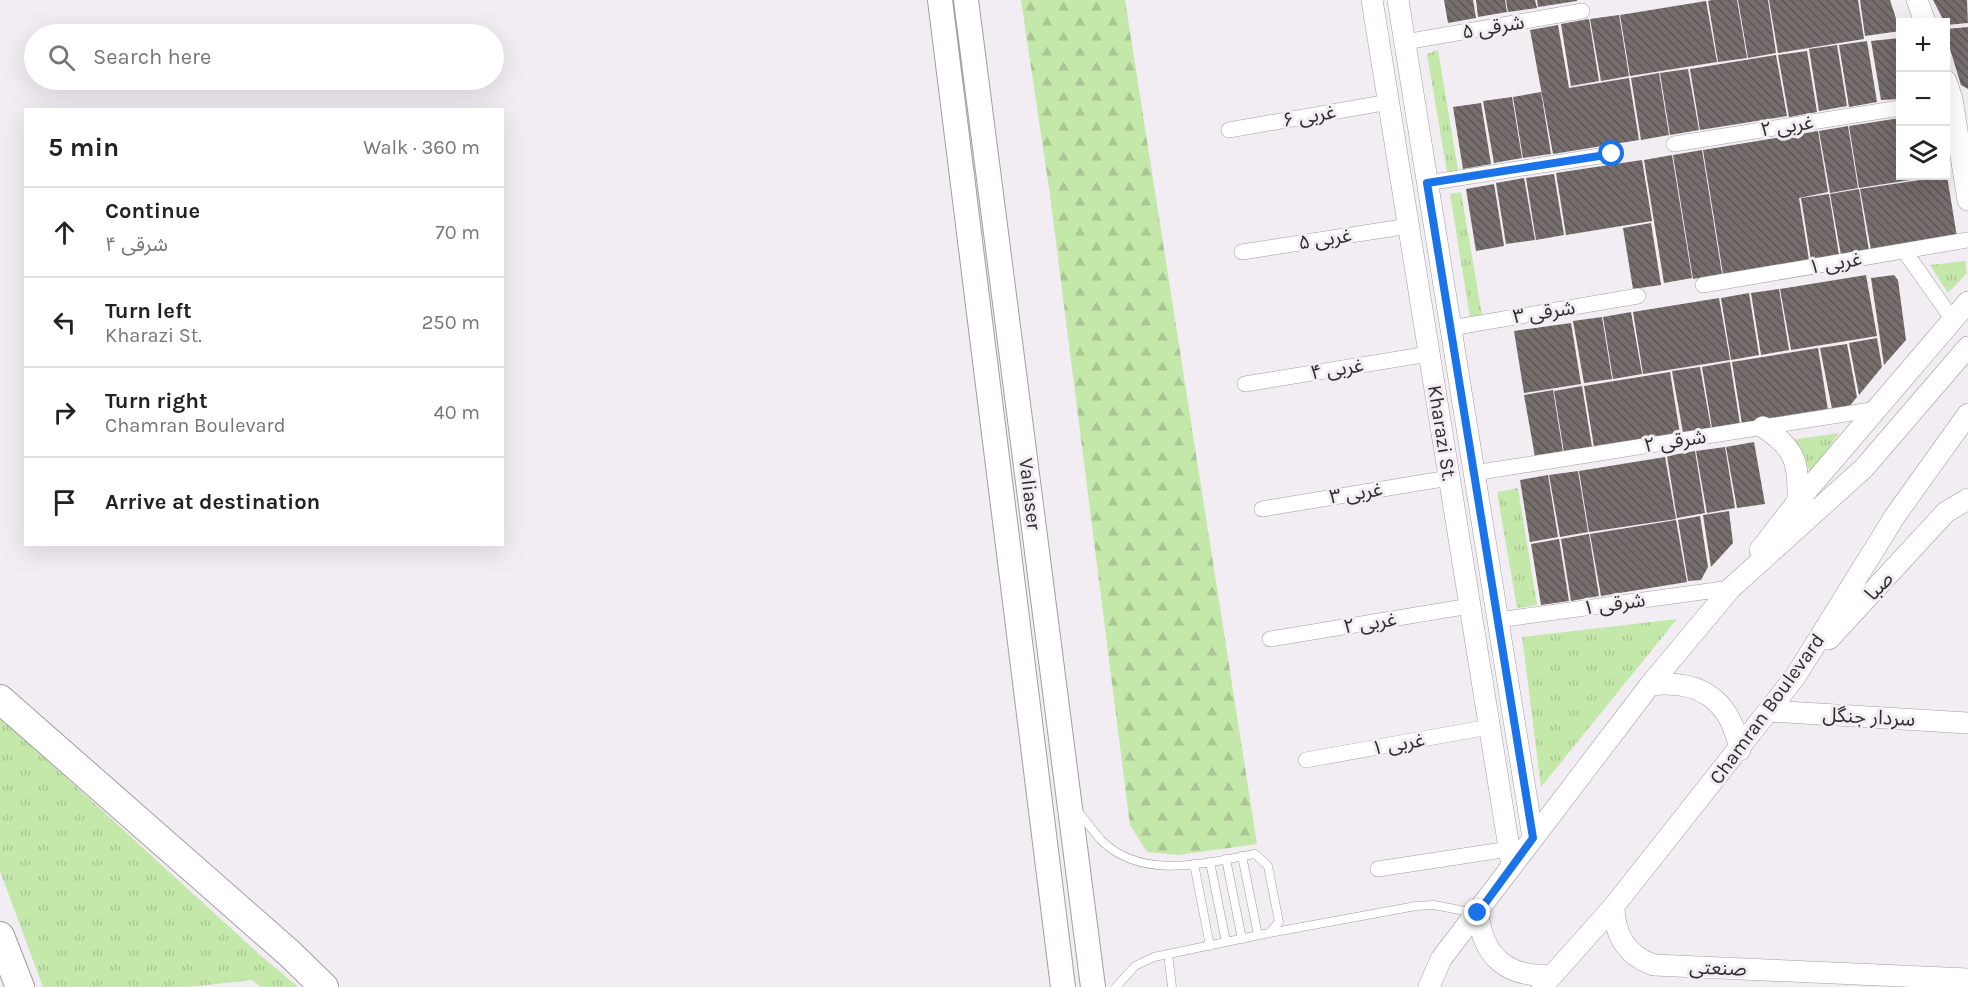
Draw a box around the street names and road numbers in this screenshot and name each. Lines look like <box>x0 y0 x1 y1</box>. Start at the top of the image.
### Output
street label: ۵ شرقی <box>1460 10 1526 44</box>
street label: ۶ غربی <box>1281 100 1337 132</box>
street label: ۲ غربی <box>1759 110 1815 142</box>
street label: ۵ غربی <box>1297 223 1353 255</box>
street label: ۱ غربی <box>1807 247 1863 279</box>
street label: ۳ شرقی <box>1511 296 1577 328</box>
street label: ۴ غربی <box>1309 353 1365 385</box>
street label: Kharazi St. <box>1423 383 1461 483</box>
street label: ۲ شرقی <box>1642 425 1708 457</box>
street label: Valiaser <box>1014 457 1046 532</box>
street label: ۳ غربی <box>1328 477 1384 509</box>
street label: صبا <box>1860 567 1898 605</box>
street label: ۱ شرقی <box>1581 588 1647 620</box>
street label: ۲ غربی <box>1342 607 1398 639</box>
street label: Chamran Boulevard <box>1705 629 1829 789</box>
street label: سردار جنگل <box>1822 703 1916 731</box>
street label: ۱ غربی <box>1370 728 1426 760</box>
street label: صنعتی <box>1689 956 1747 980</box>

